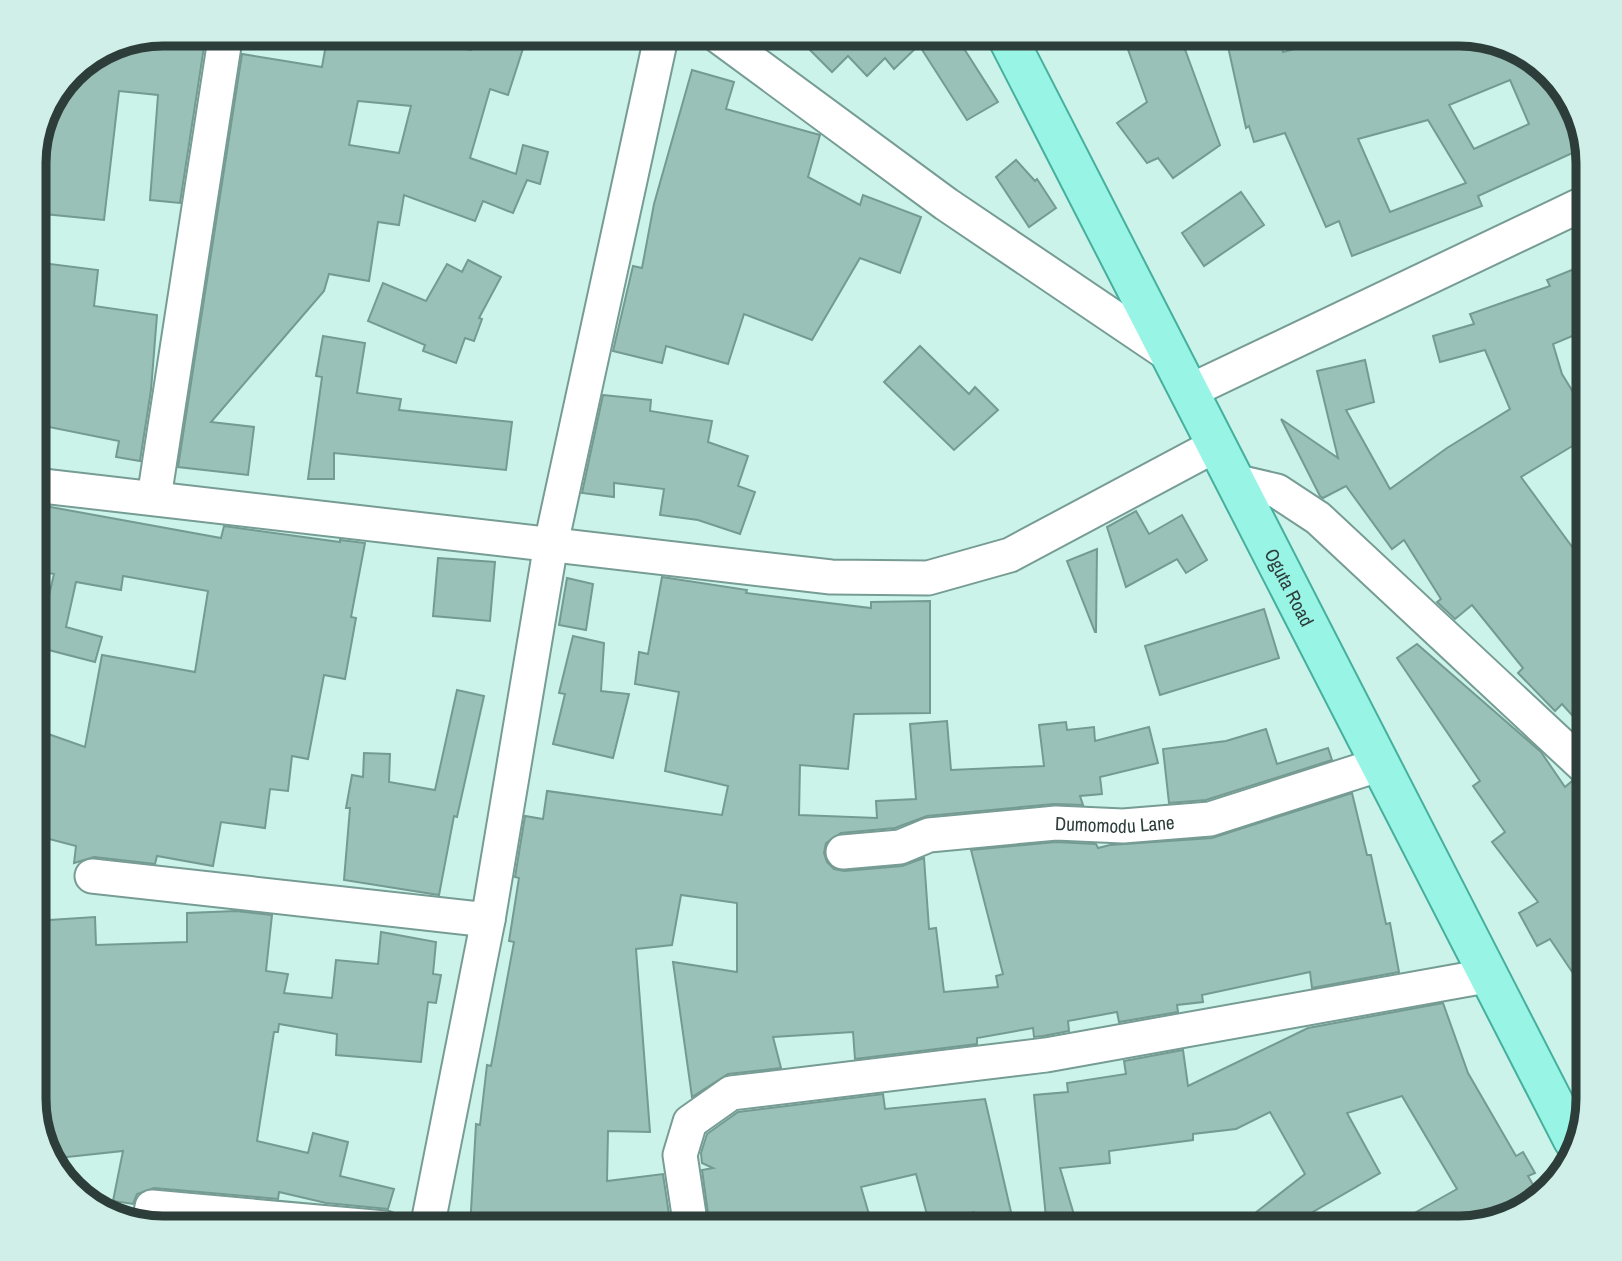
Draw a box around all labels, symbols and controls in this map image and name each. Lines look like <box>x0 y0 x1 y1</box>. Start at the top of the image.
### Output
street label: Oguta Road <box>1259 544 1320 631</box>
street label: Dumomodu Lane <box>1054 809 1175 839</box>

